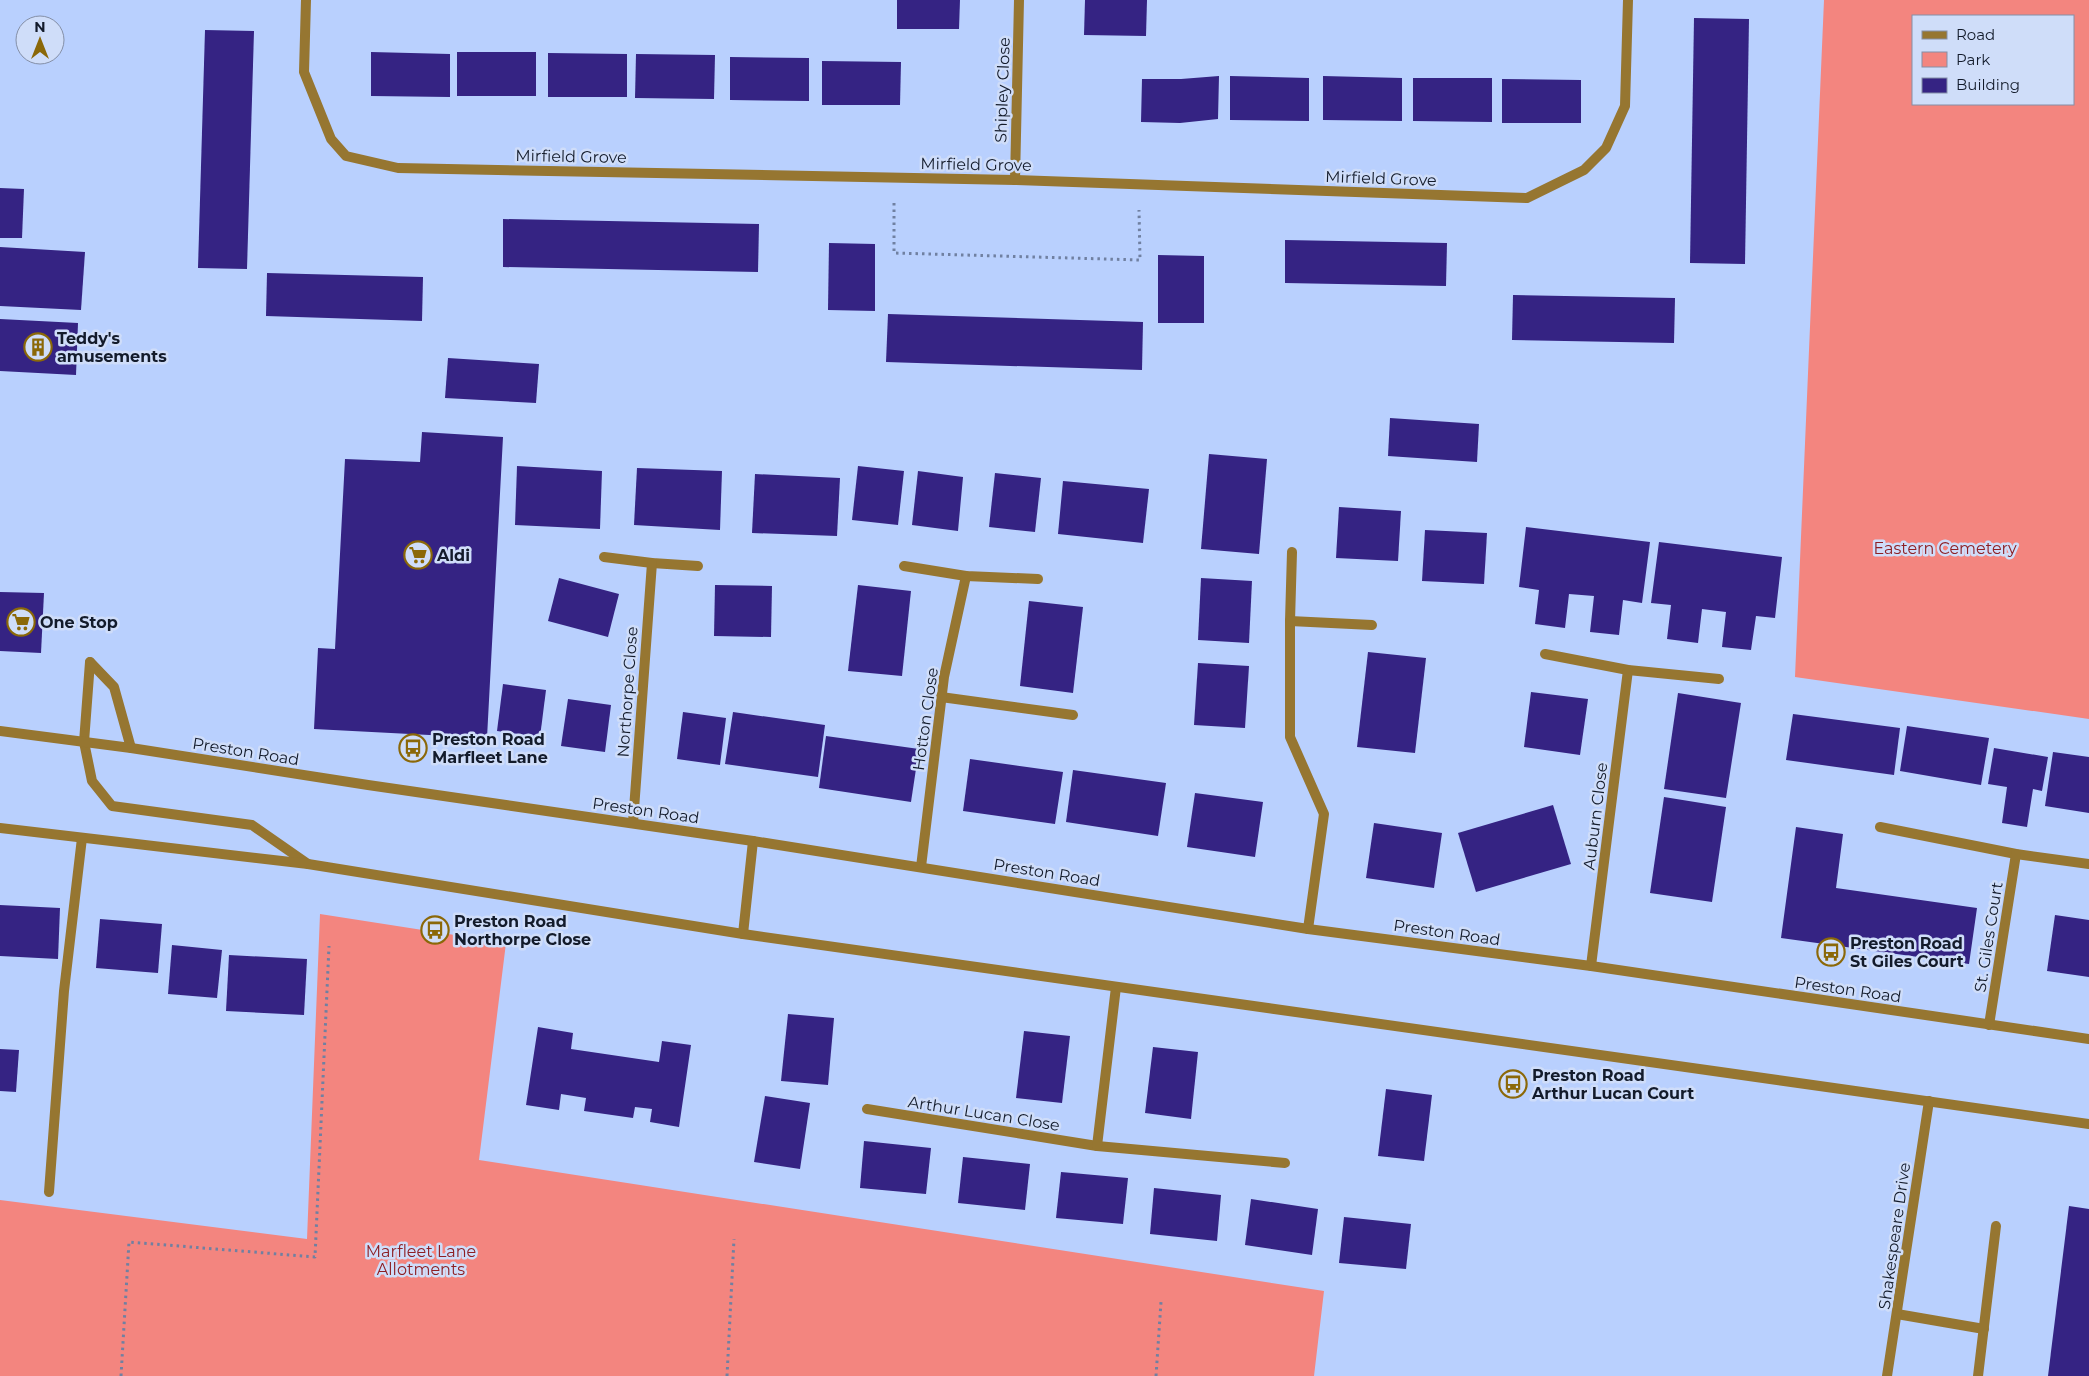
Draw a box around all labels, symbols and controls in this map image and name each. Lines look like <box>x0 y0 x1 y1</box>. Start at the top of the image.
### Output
north arrow <box>15 15 65 65</box>
legend <box>1912 15 2074 105</box>
text: N <box>34 18 46 36</box>
text: Road <box>1956 25 1995 44</box>
street label: Shipley Close <box>991 37 1014 143</box>
text: Park <box>1956 50 1990 69</box>
text: Building <box>1956 75 2020 94</box>
street label: Mirfield Grove <box>515 146 627 167</box>
street label: Mirfield Grove <box>920 154 1032 175</box>
street label: Mirfield Grove <box>1325 167 1437 190</box>
place label: Teddy's amusements <box>57 329 167 366</box>
building icon: Teddy's amusements <box>23 332 53 362</box>
park label: Eastern Cemetery <box>1873 539 2017 558</box>
supermarket icon: Aldi <box>403 540 433 570</box>
place label: Aldi <box>436 546 470 565</box>
supermarket icon: One Stop <box>6 607 36 637</box>
place label: One Stop <box>40 613 118 632</box>
street label: Northorpe Close <box>613 626 642 758</box>
street label: Hotton Close <box>909 666 942 772</box>
place label: Preston Road Marfleet Lane <box>432 730 548 767</box>
bus stop icon: Preston Road Marfleet Lane <box>398 733 428 763</box>
street label: Preston Road <box>191 734 301 769</box>
street label: Auburn Close <box>1579 761 1612 871</box>
street label: Preston Road <box>591 794 701 827</box>
street label: Preston Road <box>992 855 1102 890</box>
street label: St. Giles Court <box>1970 880 2007 994</box>
place label: Preston Road Northorpe Close <box>454 912 591 949</box>
bus stop icon: Preston Road Northorpe Close <box>420 915 450 945</box>
street label: Preston Road <box>1392 916 1502 949</box>
place label: Preston Road St Giles Court <box>1850 934 1964 971</box>
bus stop icon: Preston Road St Giles Court <box>1816 937 1846 967</box>
street label: Preston Road <box>1793 973 1903 1006</box>
place label: Preston Road Arthur Lucan Court <box>1531 1066 1694 1103</box>
bus stop icon: Preston Road Arthur Lucan Court <box>1498 1069 1528 1099</box>
street label: Arthur Lucan Close <box>907 1092 1061 1135</box>
street label: Shakespeare Drive <box>1875 1161 1914 1311</box>
park label: Marfleet Lane Allotments <box>366 1242 476 1279</box>

